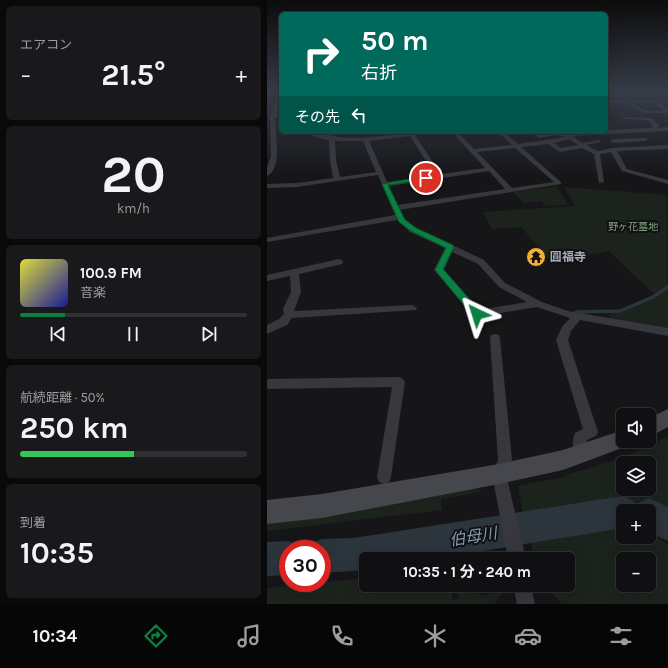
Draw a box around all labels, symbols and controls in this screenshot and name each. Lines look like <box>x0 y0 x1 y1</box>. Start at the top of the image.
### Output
text: 50 m <box>361 24 429 57</box>
icon: right <box>295 28 347 80</box>
text: エアコン <box>20 37 72 52</box>
text: 21.5° <box>101 57 166 93</box>
text: − <box>20 62 32 88</box>
text: + <box>235 62 247 88</box>
text: 右折 <box>361 62 397 84</box>
icon: left <box>348 104 370 126</box>
text: その先 <box>295 108 340 126</box>
text: 20 <box>101 144 166 205</box>
pin <box>409 161 443 195</box>
icon: arrive <box>415 167 437 189</box>
text: km/h <box>117 201 150 216</box>
park label: 野ヶ花墓地 <box>608 221 659 233</box>
temple icon: 圓福寺 <box>525 246 547 268</box>
place label: 圓福寺 <box>550 250 586 264</box>
text: 100.9 FM <box>80 264 142 282</box>
text: 音楽 <box>80 285 106 300</box>
position arrow <box>456 293 498 335</box>
icon: previous <box>47 323 69 345</box>
icon: pause <box>122 323 144 345</box>
icon: next <box>198 323 220 345</box>
text: 航続距離 · 50% <box>20 390 105 405</box>
map controls <box>616 408 656 592</box>
button: sound <box>616 408 656 448</box>
text: 250 km <box>20 410 128 446</box>
button: layers <box>616 456 656 496</box>
button: + <box>616 504 656 544</box>
text: 到着 <box>20 515 46 530</box>
water label: 伯母川 <box>448 523 500 550</box>
text: 10:35 <box>20 535 94 571</box>
speed limit sign: 30 <box>279 540 331 592</box>
button: − <box>616 552 656 592</box>
text: 10:35 · 1 分 · 240 m <box>403 563 531 581</box>
icon: directions <box>142 622 170 650</box>
icon: music <box>235 622 263 650</box>
icon: phone <box>328 622 356 650</box>
icon: climate <box>421 622 449 650</box>
icon: car <box>514 622 542 650</box>
icon: filters <box>607 622 635 650</box>
text: 10:34 <box>33 625 77 647</box>

